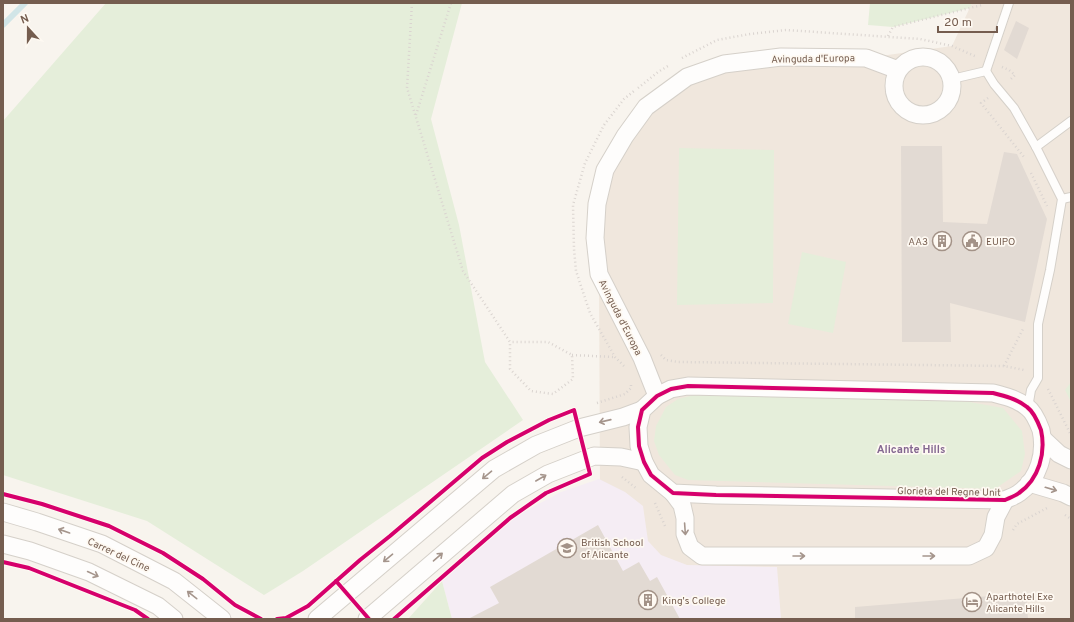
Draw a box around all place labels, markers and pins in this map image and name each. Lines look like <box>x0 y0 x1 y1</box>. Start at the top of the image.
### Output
building icon: AA3 <box>931 230 953 252</box>
public building icon: EUIPO <box>961 230 983 252</box>
place label: AA3 <box>908 236 928 249</box>
place label: EUIPO <box>986 236 1015 249</box>
school or university icon: British School of Alicante <box>556 537 578 559</box>
place label: British School of Alicante <box>581 537 643 562</box>
building icon: King's College <box>637 589 659 611</box>
hotel icon: Aparthotel Exe Alicante Hills <box>961 591 983 613</box>
place label: Aparthotel Exe Alicante Hills <box>986 591 1053 616</box>
place label: King's College <box>662 595 726 608</box>

